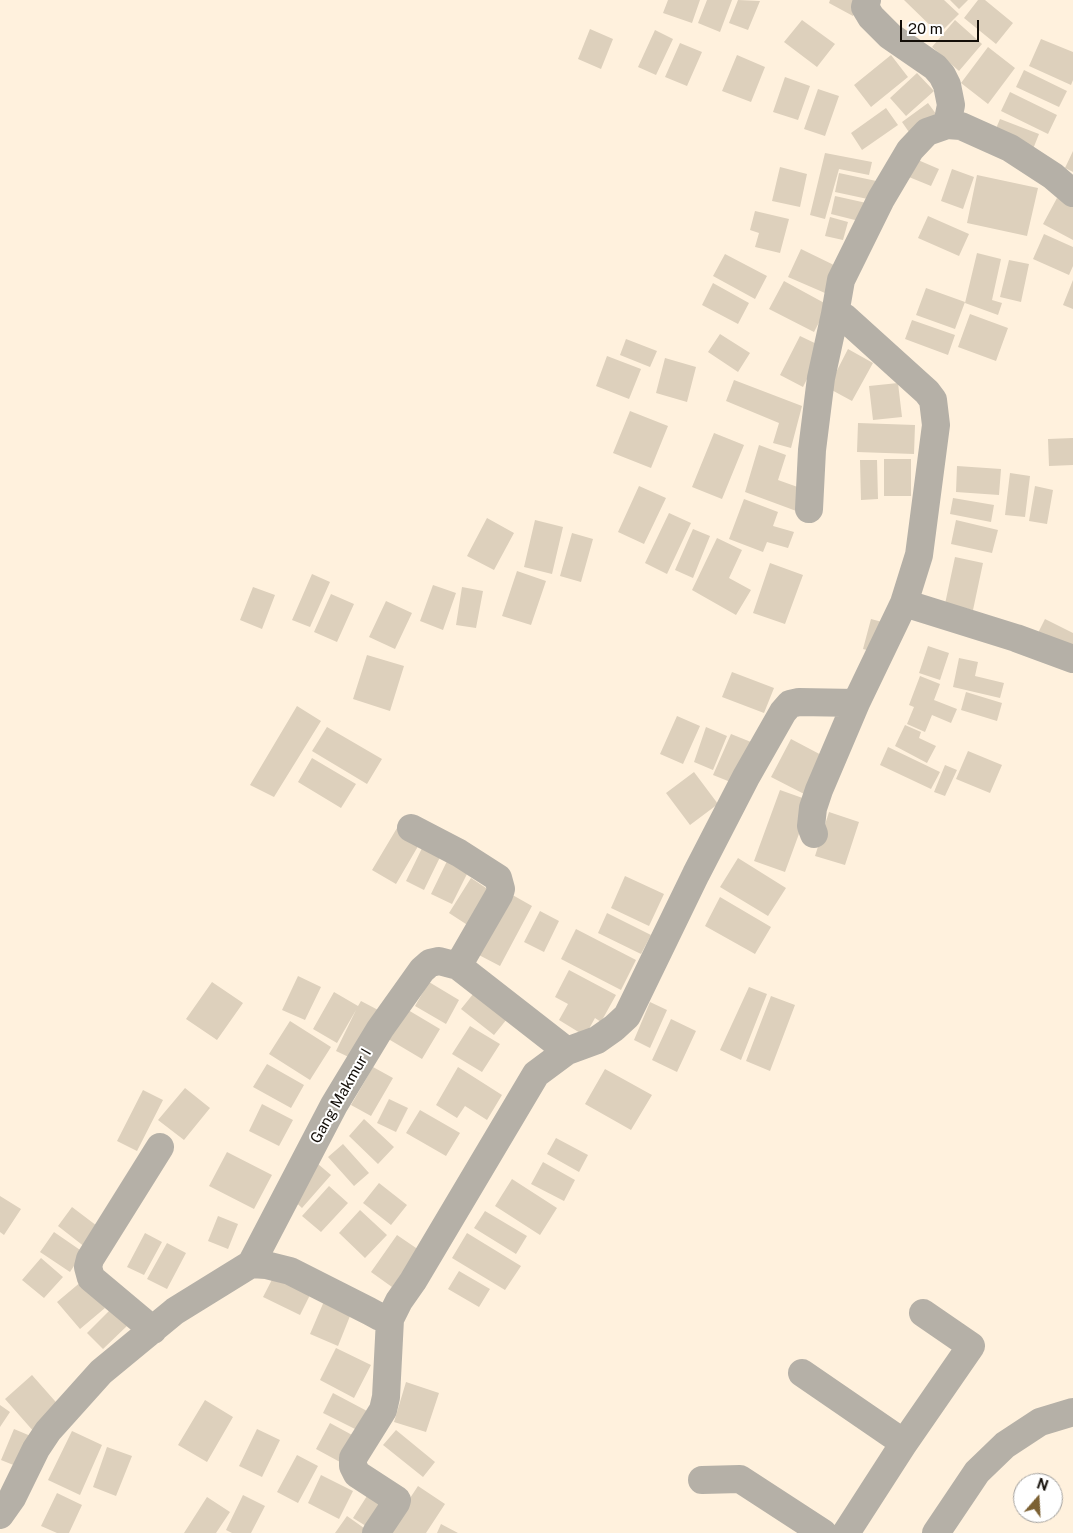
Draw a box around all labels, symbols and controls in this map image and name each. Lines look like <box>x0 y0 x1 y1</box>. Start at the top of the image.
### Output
scale bar <box>903 10 982 42</box>
text: 20 m <box>908 20 943 37</box>
street label: Gang Makmur I <box>307 1045 375 1147</box>
north arrow <box>1013 1473 1063 1523</box>
text: N <box>1035 1475 1050 1494</box>

